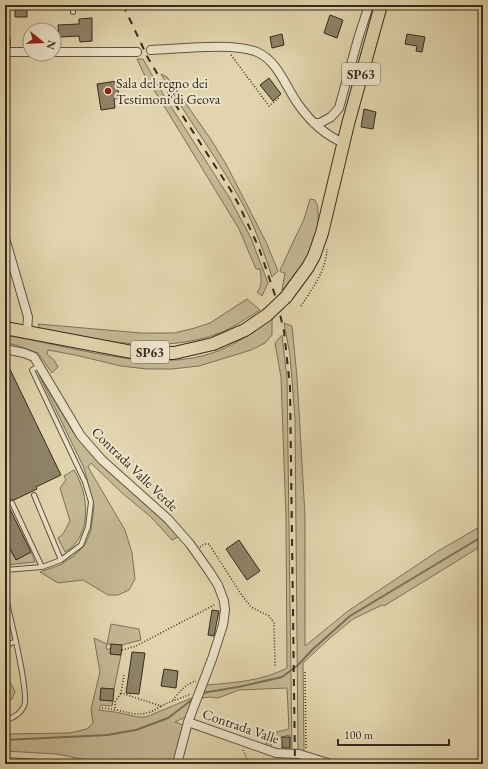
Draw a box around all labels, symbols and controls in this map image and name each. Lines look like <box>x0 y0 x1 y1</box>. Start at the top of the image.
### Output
north arrow <box>22 22 62 62</box>
text: N <box>43 39 60 52</box>
road number: SP63 <box>342 63 380 85</box>
place label: Sala del regno dei Testimoni di Geova <box>116 74 221 108</box>
marker: Sala del regno dei Testimoni di Geova <box>103 86 113 96</box>
road number: SP63 <box>131 341 169 363</box>
street label: Contrada Valle Verde <box>88 423 183 515</box>
street label: Contrada Valle <box>200 704 282 748</box>
scale bar <box>338 721 449 747</box>
text: 100 m <box>344 727 374 743</box>

